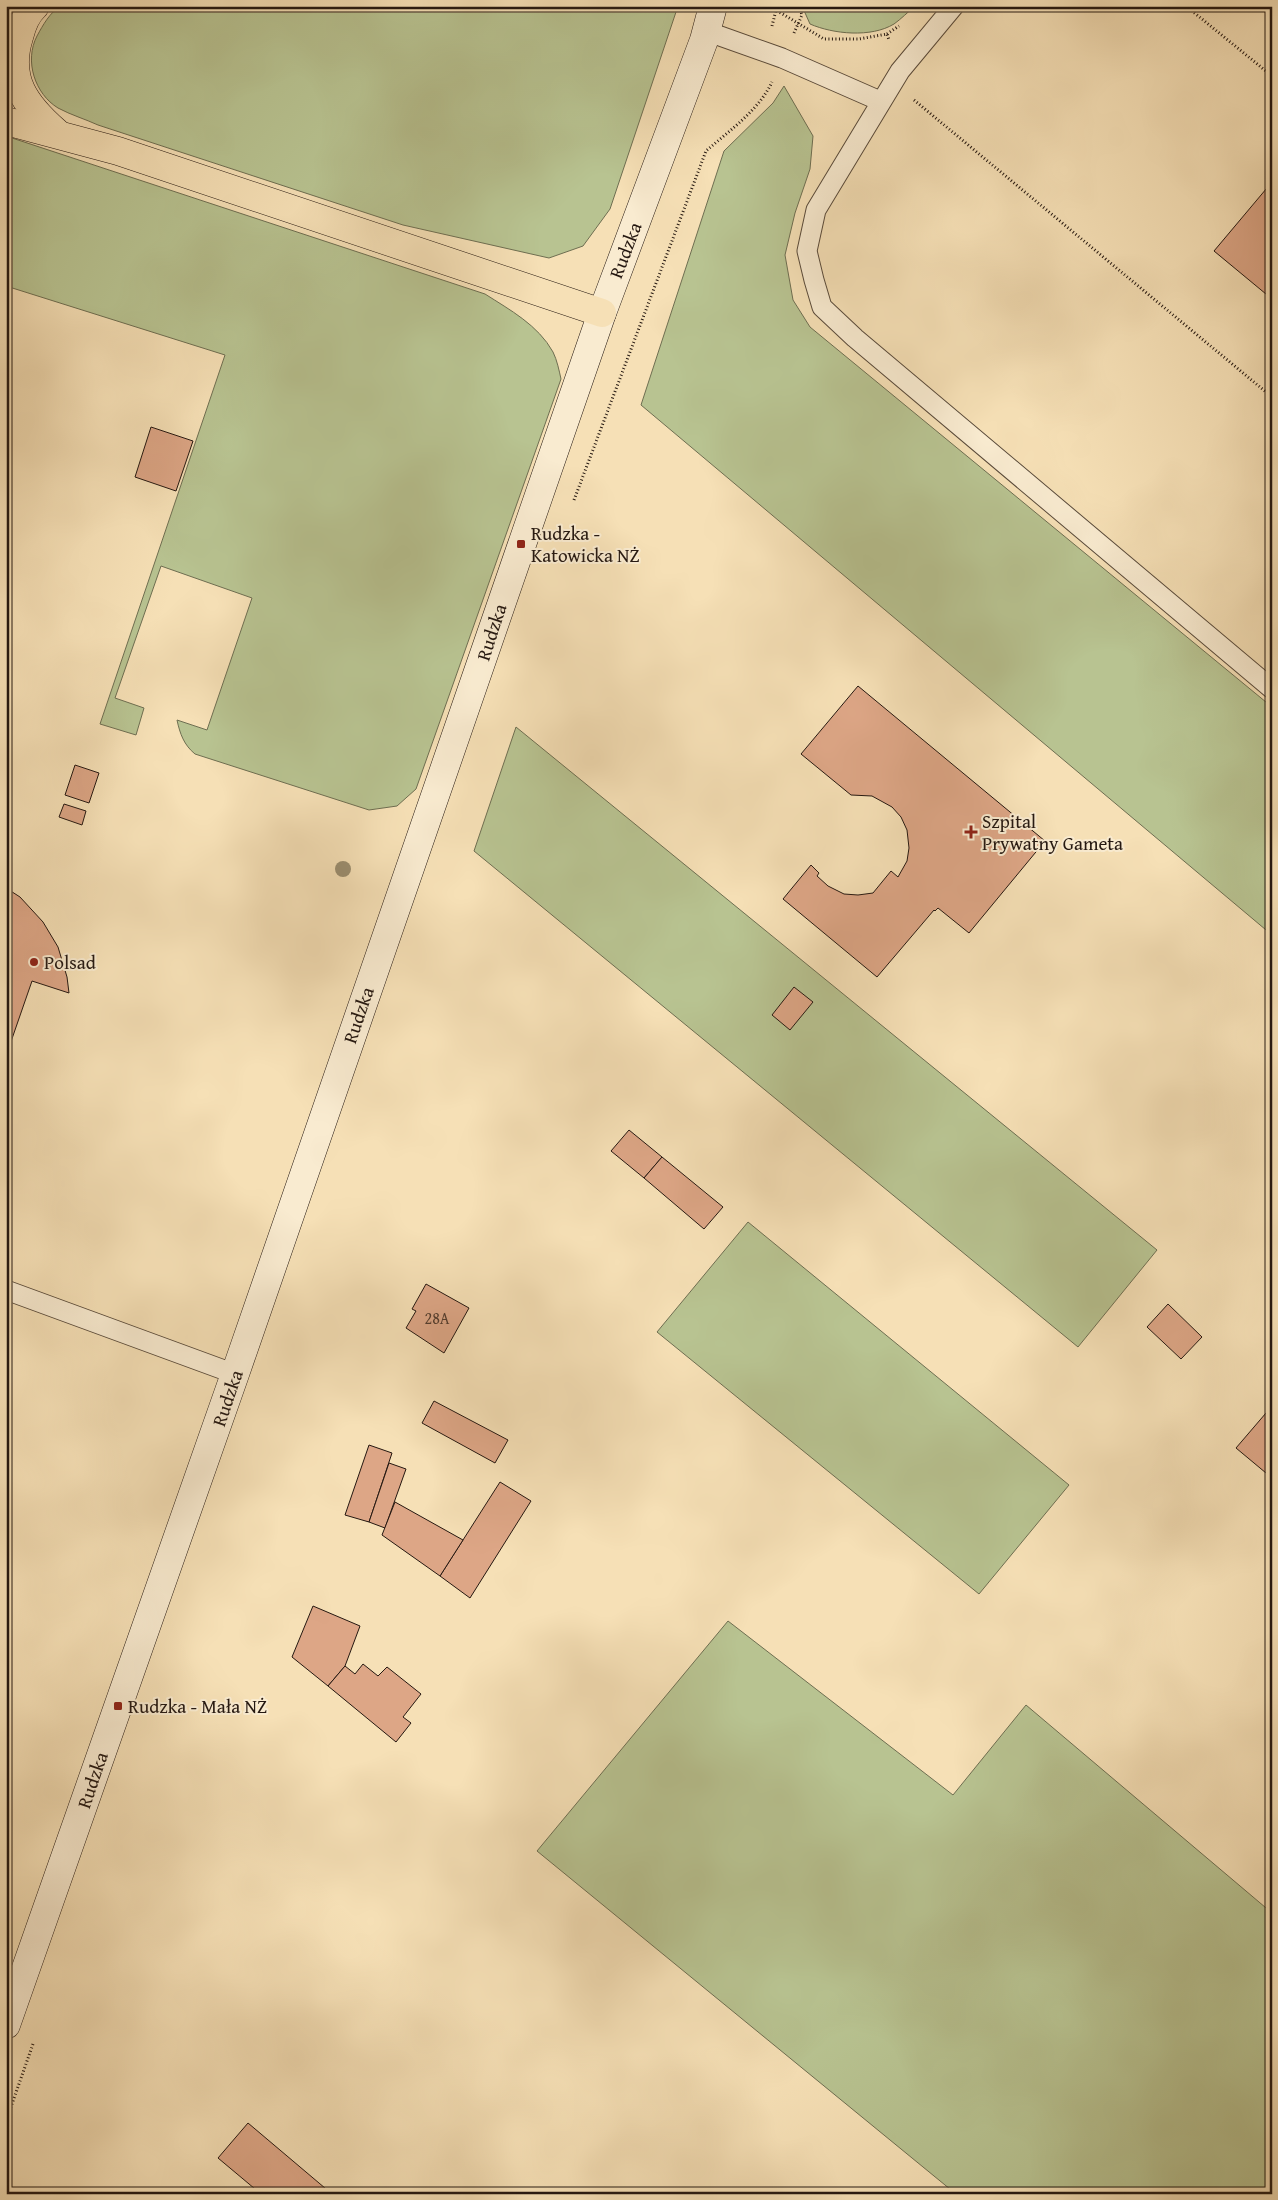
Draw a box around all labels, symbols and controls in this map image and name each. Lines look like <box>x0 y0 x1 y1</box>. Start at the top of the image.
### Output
street label: Rudzka <box>601 218 649 282</box>
place label: Rudzka - Katowicka NŻ <box>531 519 640 569</box>
marker: Rudzka - Katowicka NŻ <box>515 538 527 550</box>
street label: Rudzka <box>469 600 513 664</box>
place label: Szpital Prywatny Gameta <box>982 807 1123 857</box>
marker: Szpital Prywatny Gameta <box>964 825 978 839</box>
place label: Polsad <box>44 948 97 976</box>
marker: Polsad <box>28 956 40 968</box>
street label: Rudzka <box>335 983 381 1047</box>
house number: 28A <box>424 1306 450 1330</box>
street label: Rudzka <box>204 1366 250 1430</box>
place label: Rudzka - Mała NŻ <box>128 1692 267 1720</box>
marker: Rudzka - Mała NŻ <box>112 1700 124 1712</box>
street label: Rudzka <box>69 1748 115 1812</box>

